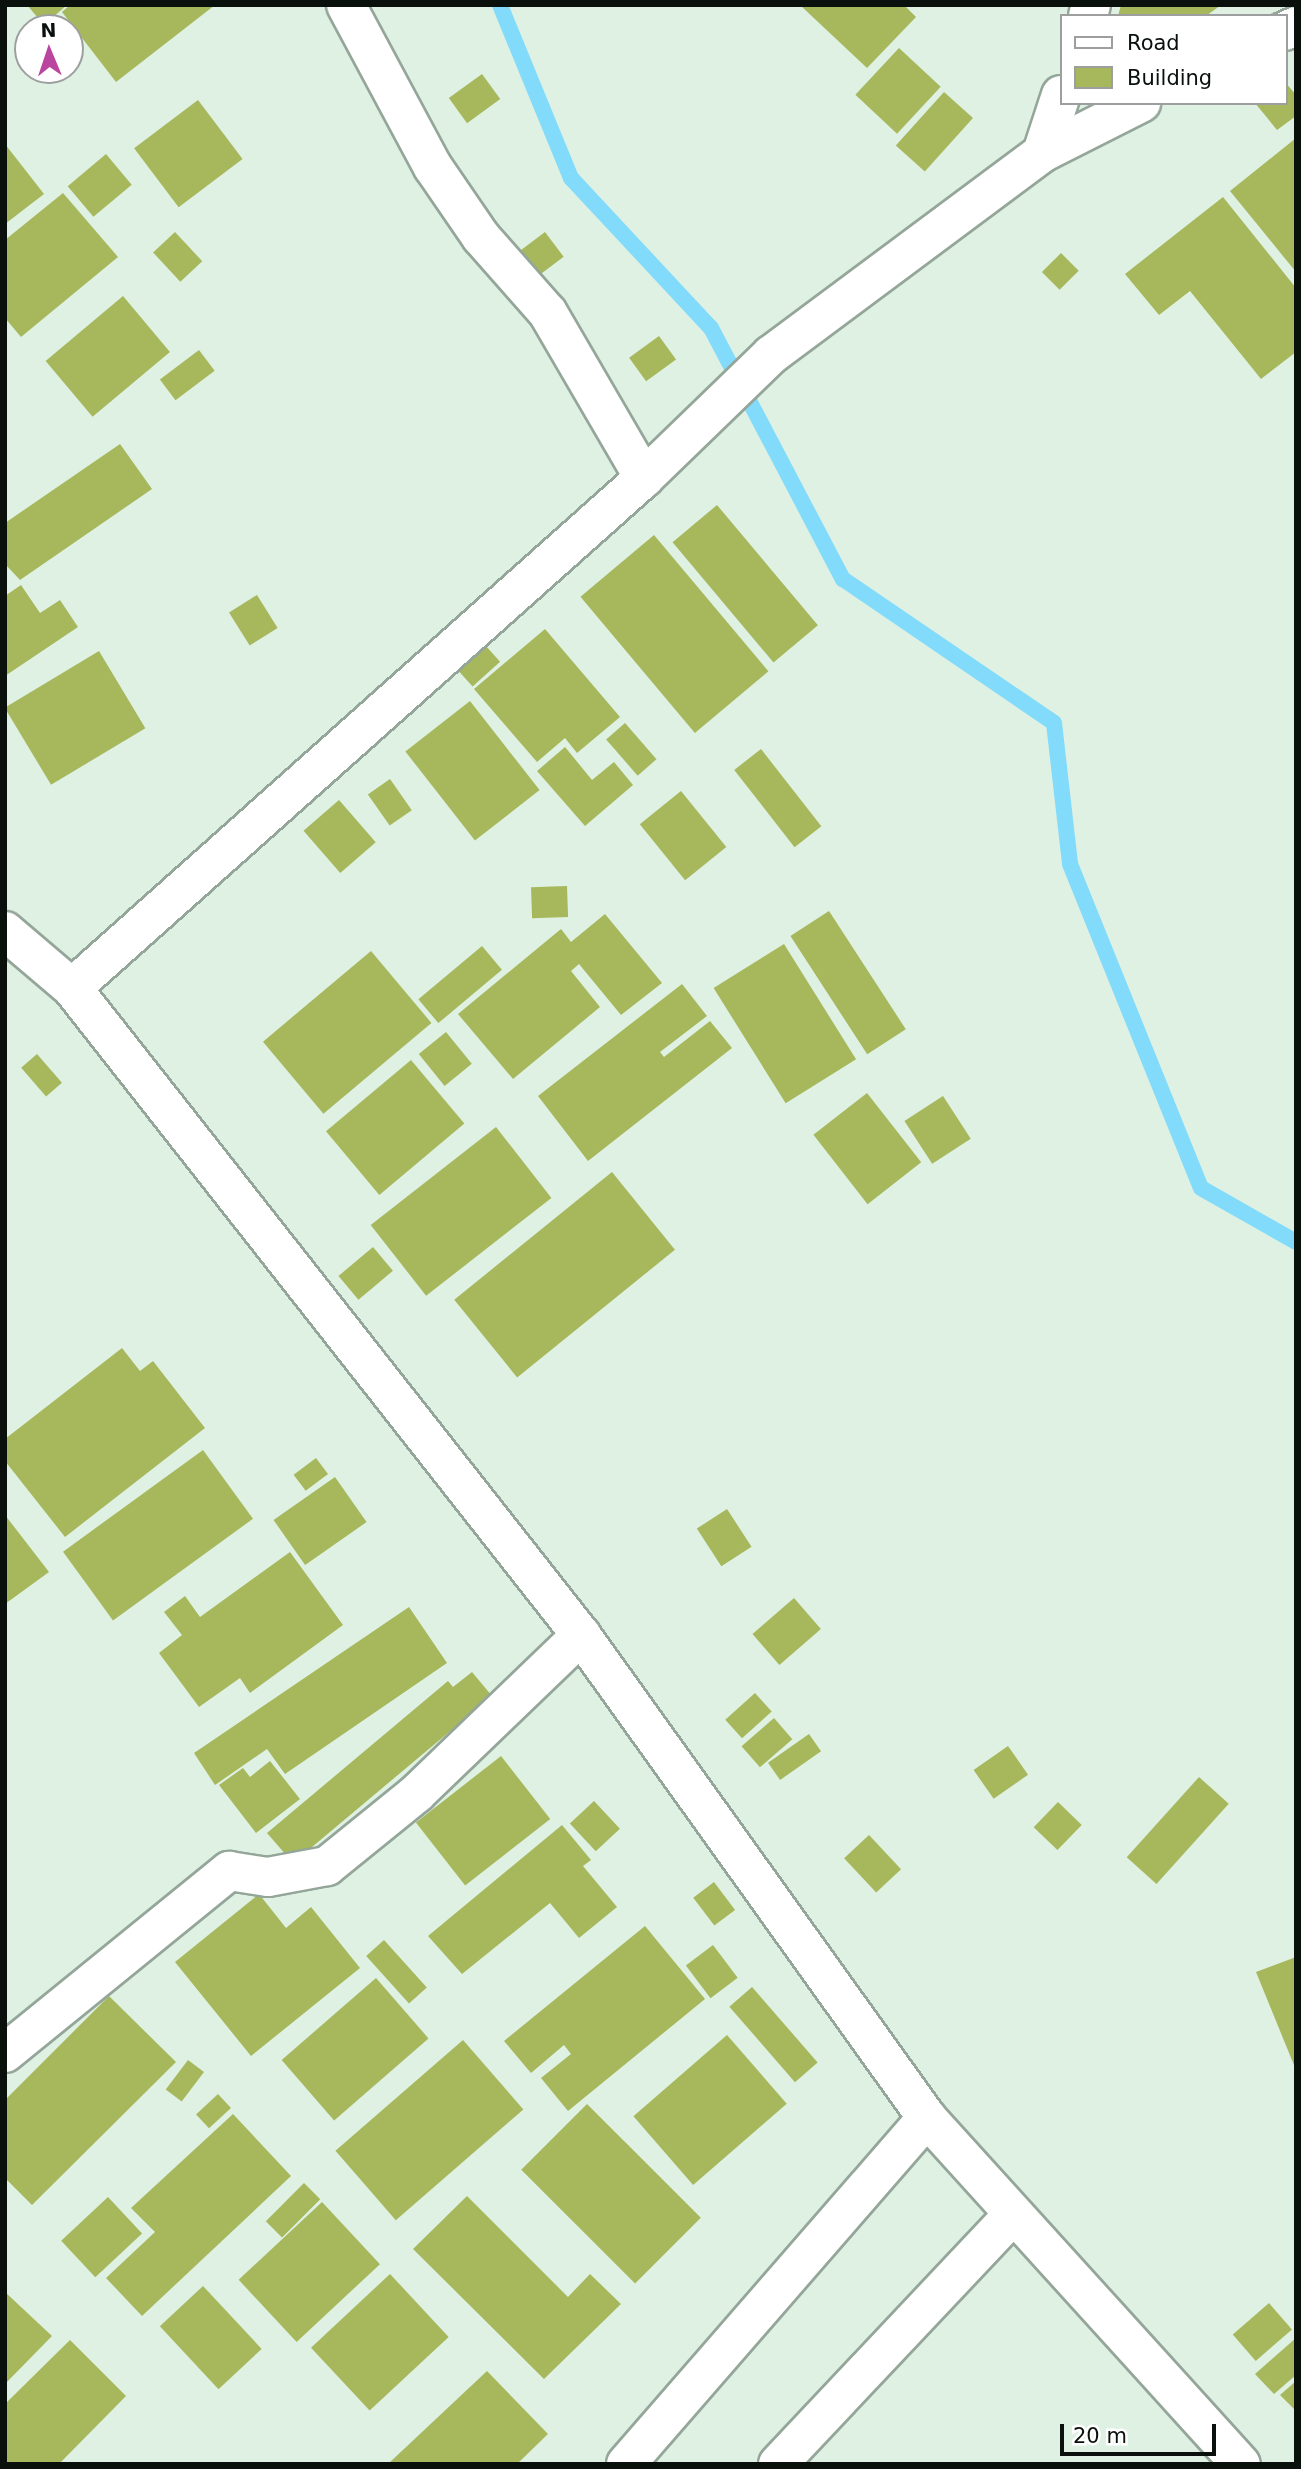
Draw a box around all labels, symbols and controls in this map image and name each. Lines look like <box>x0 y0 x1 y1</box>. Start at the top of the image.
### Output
north arrow <box>14 14 84 84</box>
legend <box>1060 14 1287 105</box>
text: N <box>40 19 57 41</box>
text: Road <box>1127 31 1180 55</box>
text: Building <box>1127 66 1212 90</box>
scale bar <box>1063 2410 1219 2454</box>
text: 20 m <box>1073 2424 1127 2448</box>

